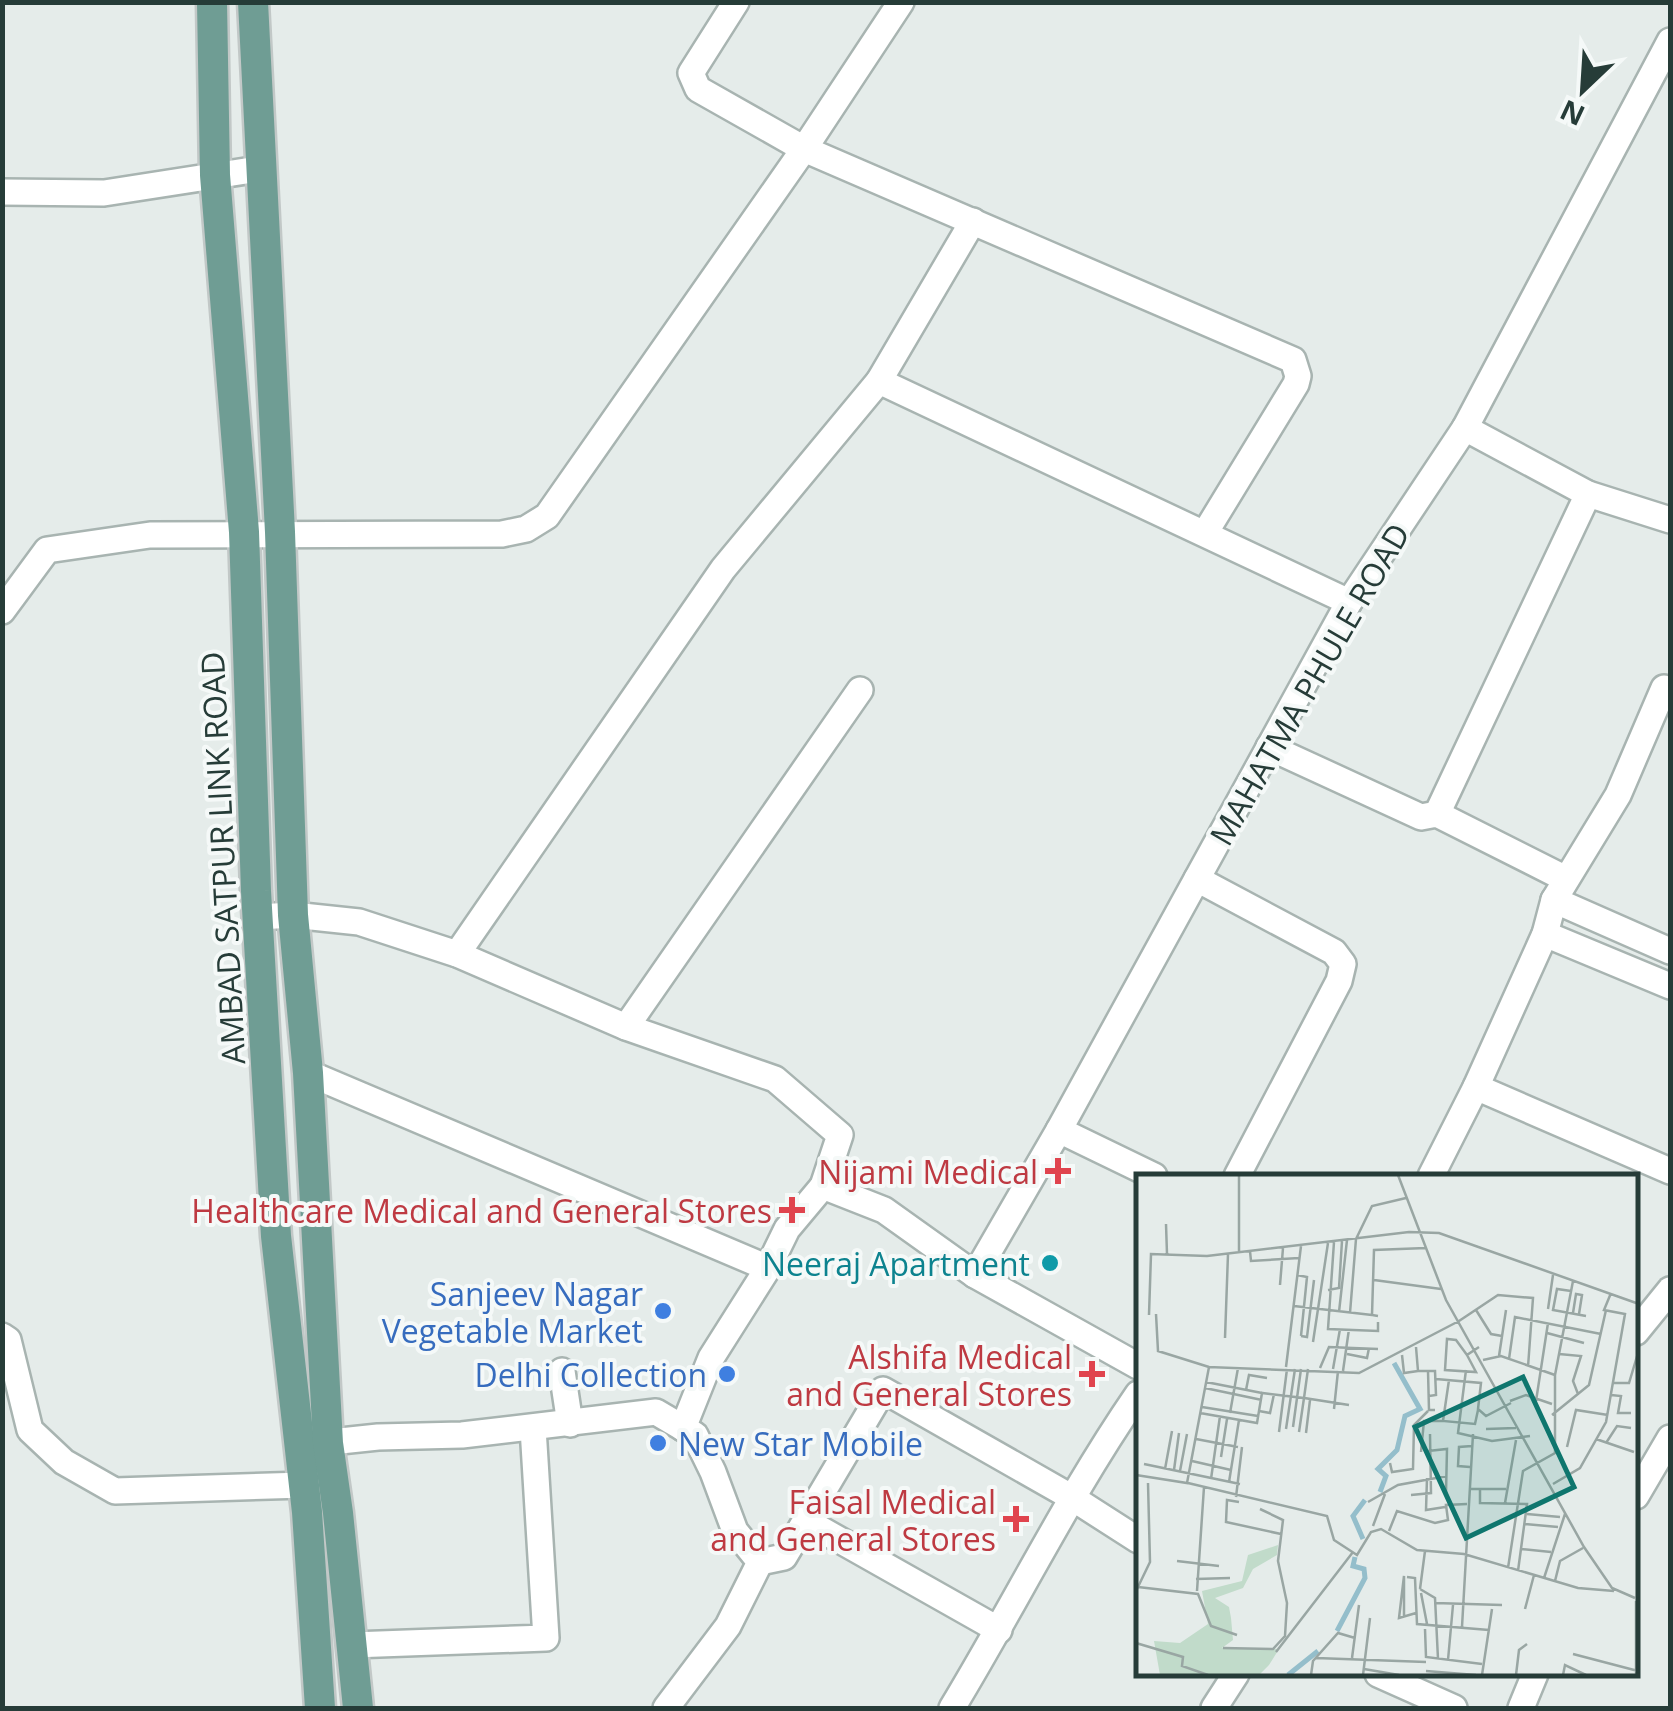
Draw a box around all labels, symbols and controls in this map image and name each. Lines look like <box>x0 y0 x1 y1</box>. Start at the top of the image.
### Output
north arrow <box>1533 40 1633 140</box>
text: N <box>1554 92 1590 136</box>
street label: MAHATMA PHULE ROAD <box>1199 515 1419 853</box>
street label: AMBAD SATPUR LINK ROAD <box>190 651 254 1065</box>
place label: Nijami Medical <box>818 1150 1038 1193</box>
marker: Nijami Medical <box>1047 1160 1069 1182</box>
inset map <box>1136 1174 1638 1676</box>
place label: Healthcare Medical and General Stores <box>191 1189 772 1232</box>
marker: Healthcare Medical and General Stores <box>781 1199 803 1221</box>
place label: Neeraj Apartment <box>762 1242 1030 1285</box>
marker: Neeraj Apartment <box>1039 1252 1061 1274</box>
place label: Sanjeev Nagar Vegetable Market <box>382 1272 643 1352</box>
marker: Sanjeev Nagar Vegetable Market <box>652 1300 674 1322</box>
place label: Alshifa Medical and General Stores <box>786 1335 1072 1415</box>
place label: Delhi Collection <box>475 1353 707 1396</box>
marker: Delhi Collection <box>716 1363 738 1385</box>
marker: Alshifa Medical and General Stores <box>1081 1363 1103 1385</box>
place label: New Star Mobile <box>678 1422 923 1465</box>
marker: New Star Mobile <box>647 1432 669 1454</box>
place label: Faisal Medical and General Stores <box>710 1480 996 1560</box>
marker: Faisal Medical and General Stores <box>1005 1508 1027 1530</box>

